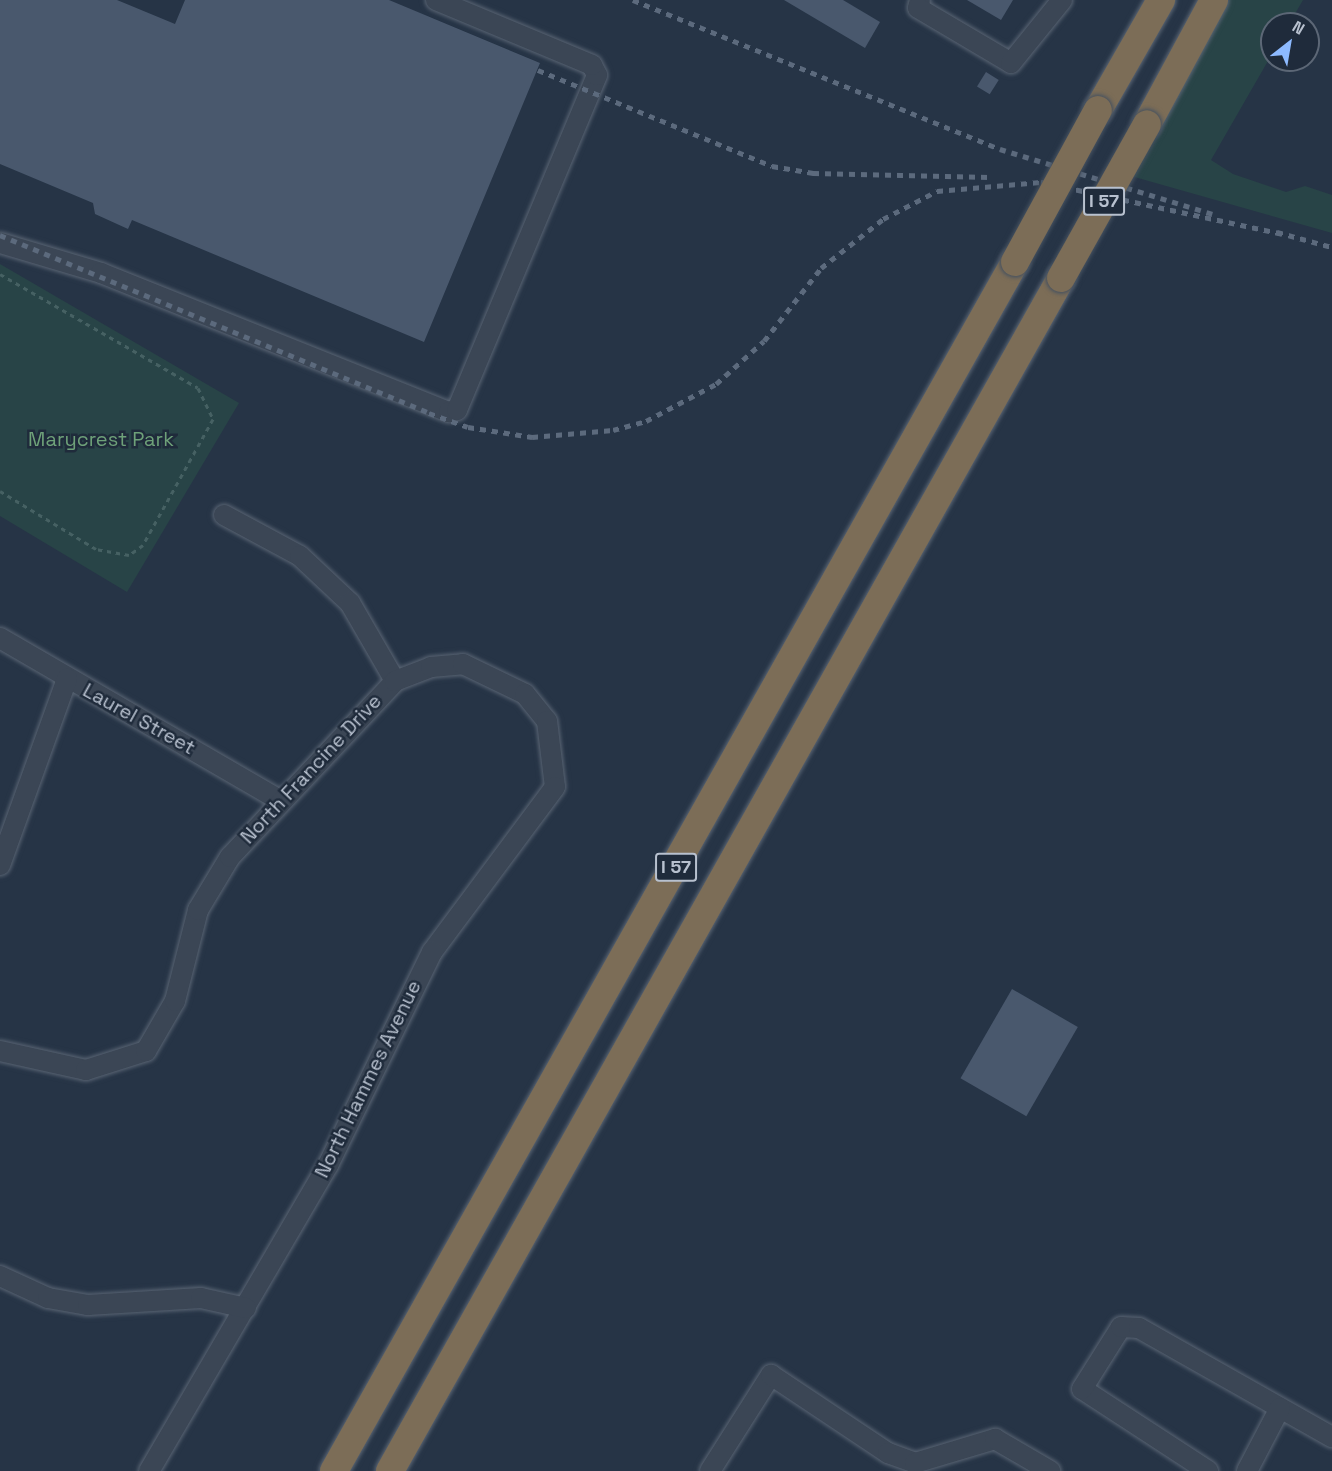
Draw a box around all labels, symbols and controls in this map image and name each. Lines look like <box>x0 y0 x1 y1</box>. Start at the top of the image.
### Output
north arrow <box>1260 12 1320 72</box>
text: N <box>1288 16 1308 40</box>
road number: I 57 <box>1083 186 1125 216</box>
park label: Marycrest Park <box>28 427 174 451</box>
street label: Laurel Street <box>79 678 199 760</box>
street label: North Francine Drive <box>236 689 386 849</box>
road number: I 57 <box>655 852 697 882</box>
street label: North Hammes Avenue <box>310 976 426 1182</box>

